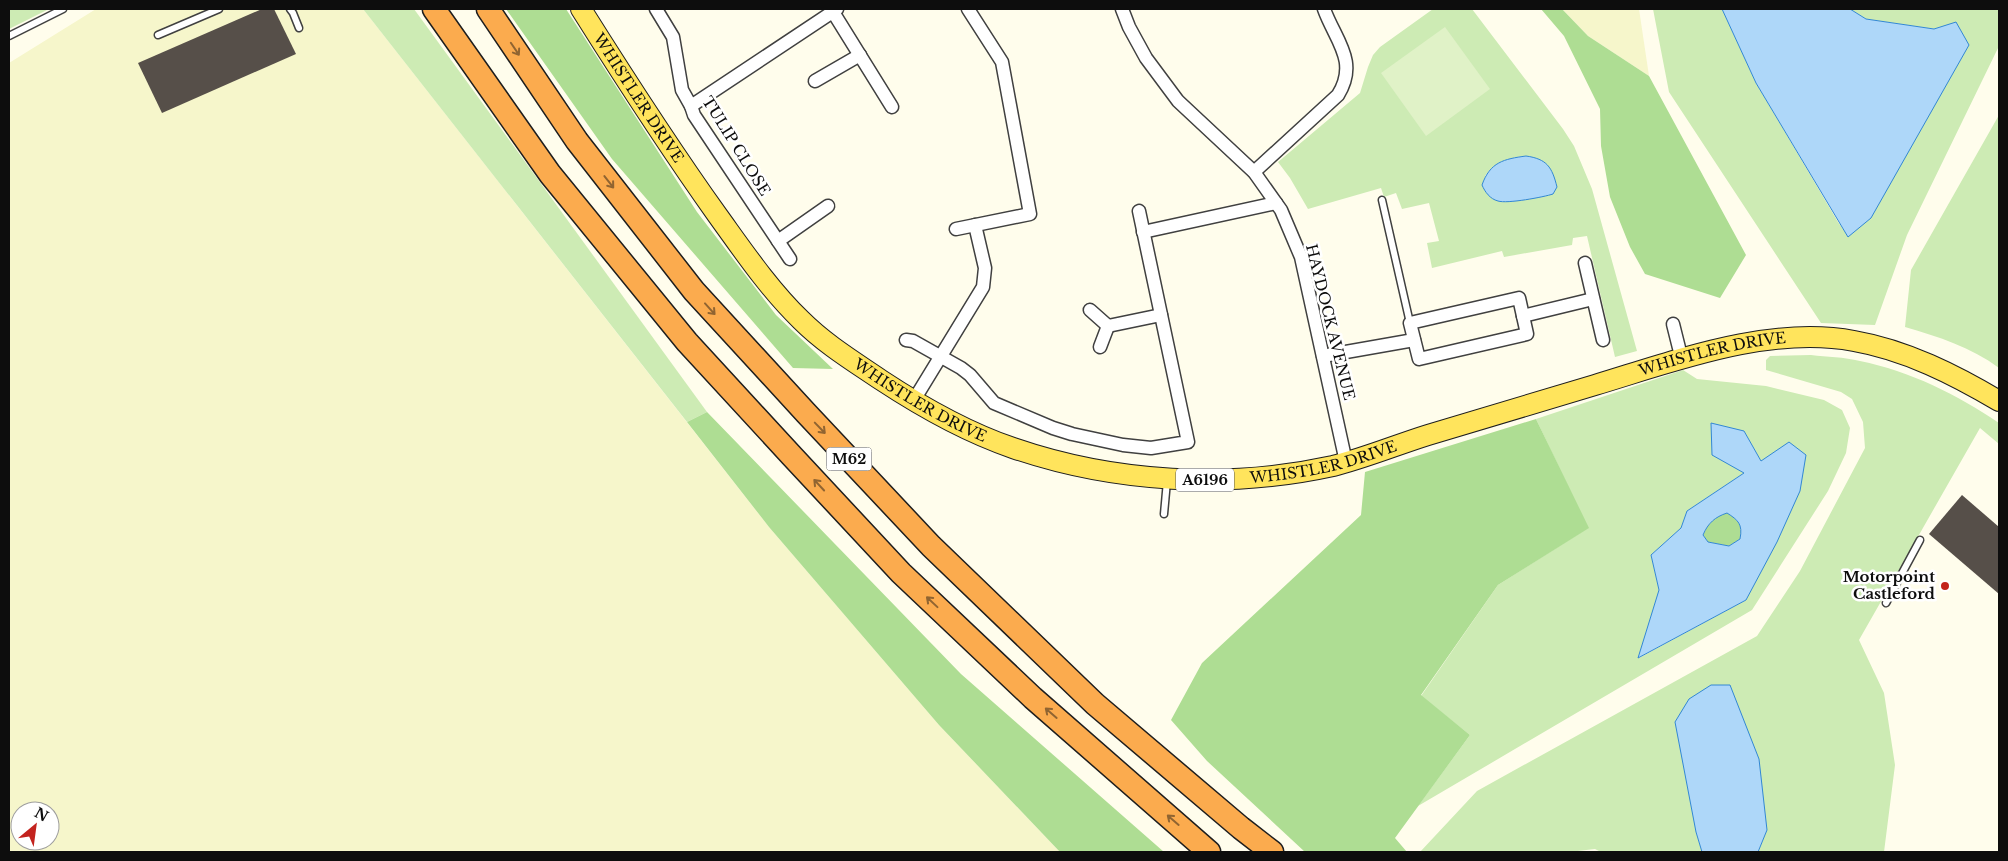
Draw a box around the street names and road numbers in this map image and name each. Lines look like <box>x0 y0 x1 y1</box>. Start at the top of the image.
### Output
street label: WHISTLER DRIVE <box>589 29 688 166</box>
street label: TULIP CLOSE <box>698 92 775 199</box>
street label: HAYDOCK AVENUE <box>1302 242 1359 402</box>
street label: WHISTLER DRIVE <box>1635 328 1787 380</box>
street label: WHISTLER DRIVE <box>849 354 990 446</box>
street label: WHISTLER DRIVE <box>1248 436 1399 487</box>
road number: M62 <box>826 448 872 470</box>
road number: A6196 <box>1176 468 1234 492</box>

